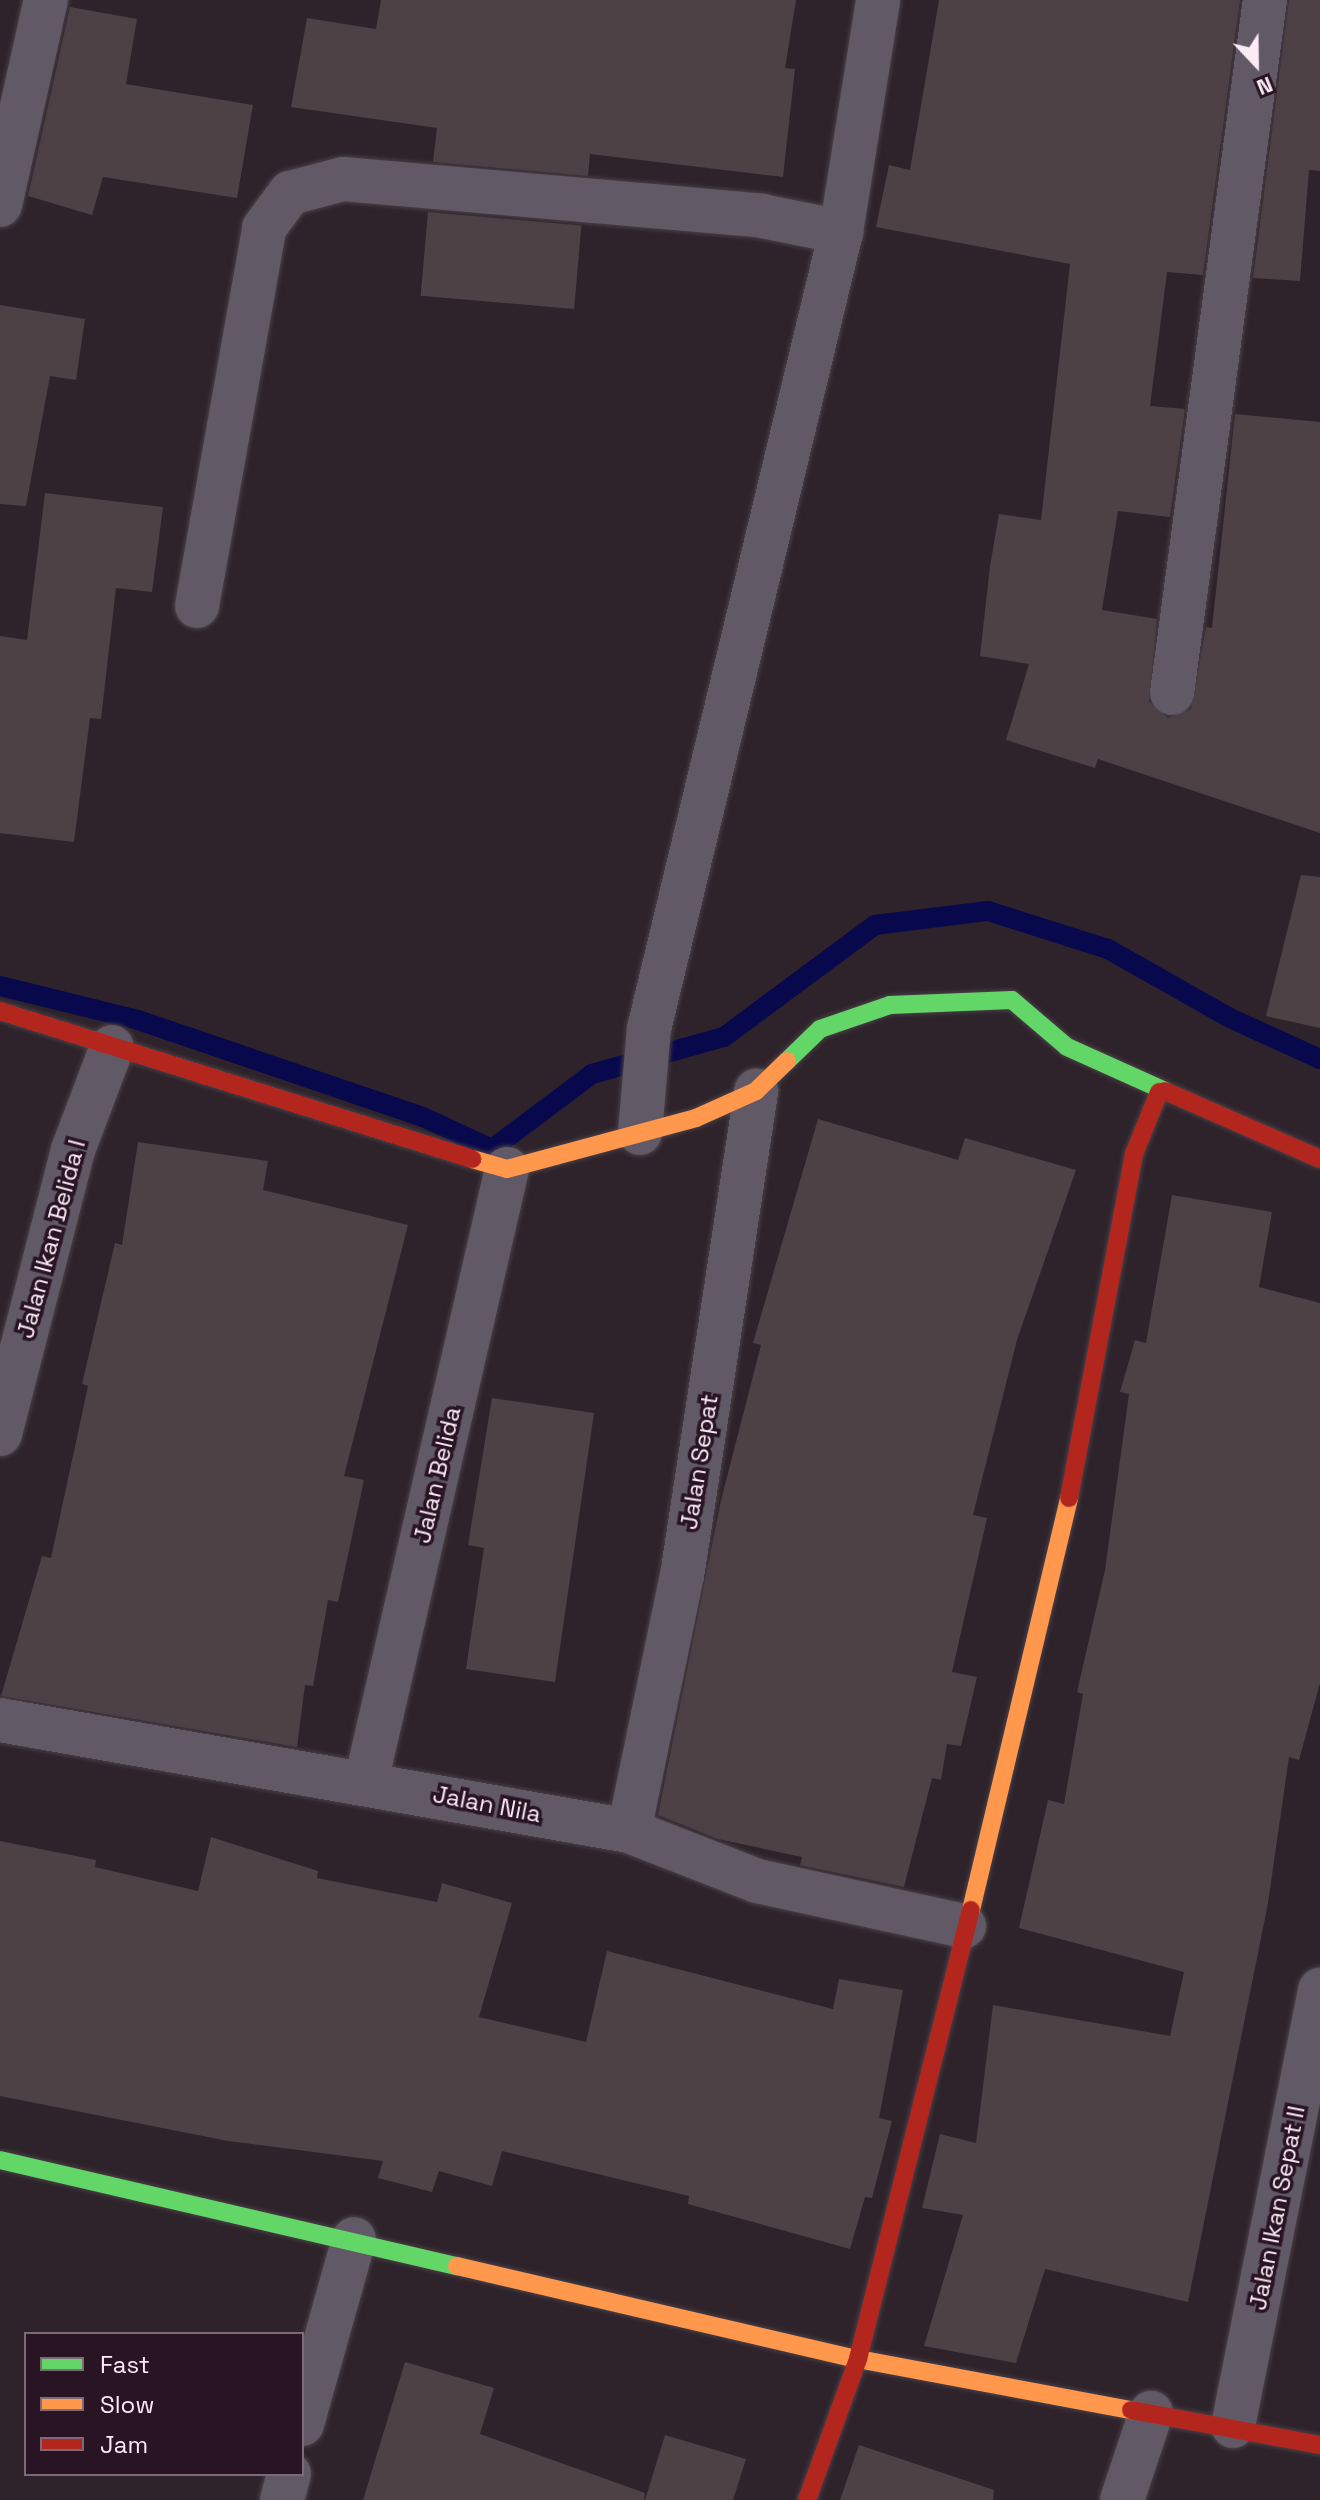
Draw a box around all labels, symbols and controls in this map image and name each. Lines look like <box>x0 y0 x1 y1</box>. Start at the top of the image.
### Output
north arrow <box>1216 24 1296 104</box>
text: N <box>1253 71 1277 102</box>
street label: Jalan Ikan Belida I <box>11 1137 91 1341</box>
street label: Jalan Sepat <box>674 1392 724 1532</box>
street label: Jalan Belida <box>407 1404 467 1546</box>
street label: Jalan Nila <box>431 1779 543 1829</box>
street label: Jalan Ikan Sepat II <box>1243 2103 1311 2313</box>
legend <box>24 2332 304 2476</box>
text: Fast <box>100 2349 150 2380</box>
text: Slow <box>100 2389 154 2420</box>
text: Jam <box>100 2429 148 2460</box>

